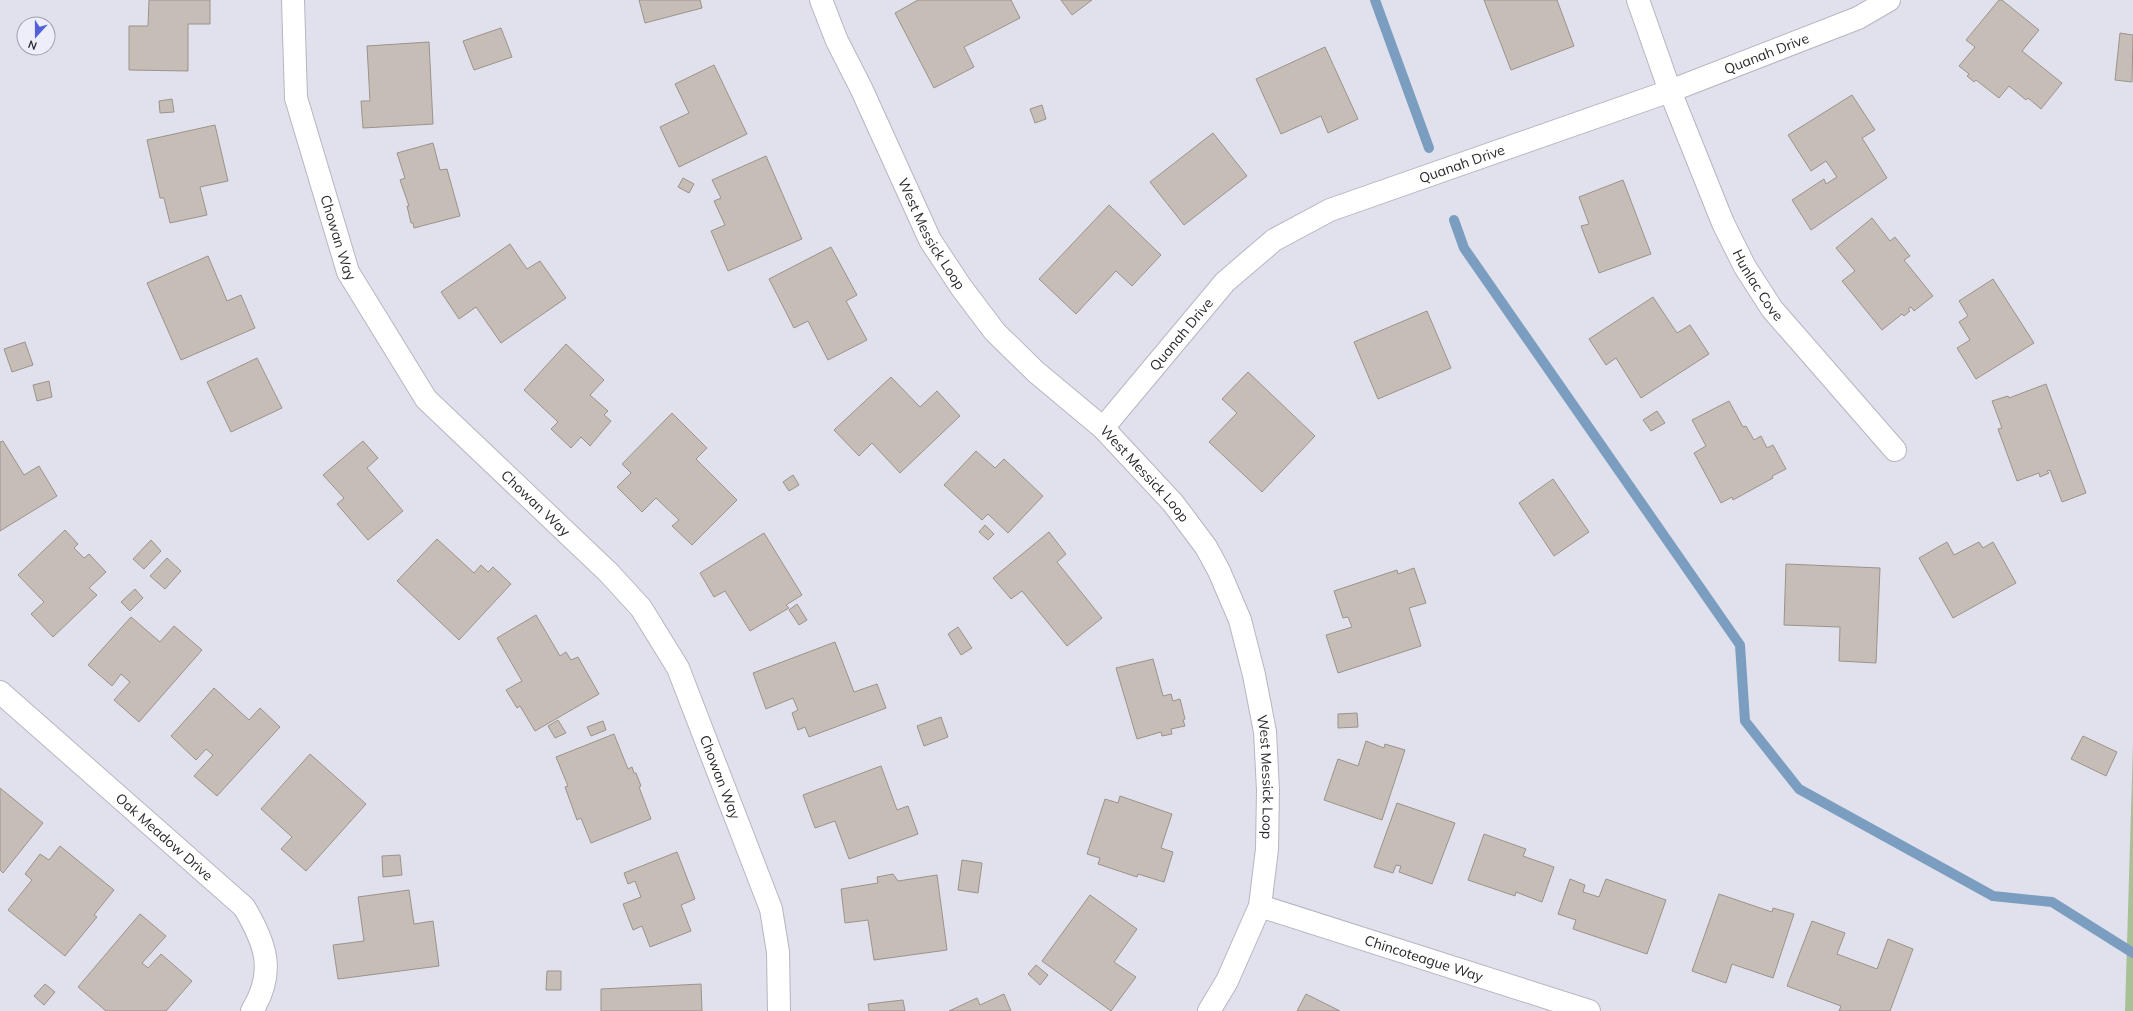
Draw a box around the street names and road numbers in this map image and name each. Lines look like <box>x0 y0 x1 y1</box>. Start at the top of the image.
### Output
street label: Quanah Drive <box>1721 29 1811 78</box>
street label: Quanah Drive <box>1417 141 1507 187</box>
street label: West Messick Loop <box>894 175 969 293</box>
street label: Chowan Way <box>316 193 360 285</box>
street label: Hunlac Cove <box>1729 246 1787 325</box>
street label: Quanah Drive <box>1146 294 1217 375</box>
street label: West Messick Loop <box>1096 422 1193 526</box>
street label: Chowan Way <box>497 466 574 541</box>
street label: West Messick Loop <box>1253 713 1277 839</box>
street label: Chowan Way <box>696 732 745 822</box>
street label: Oak Meadow Drive <box>112 789 217 885</box>
street label: Chincoteague Way <box>1362 931 1486 986</box>

